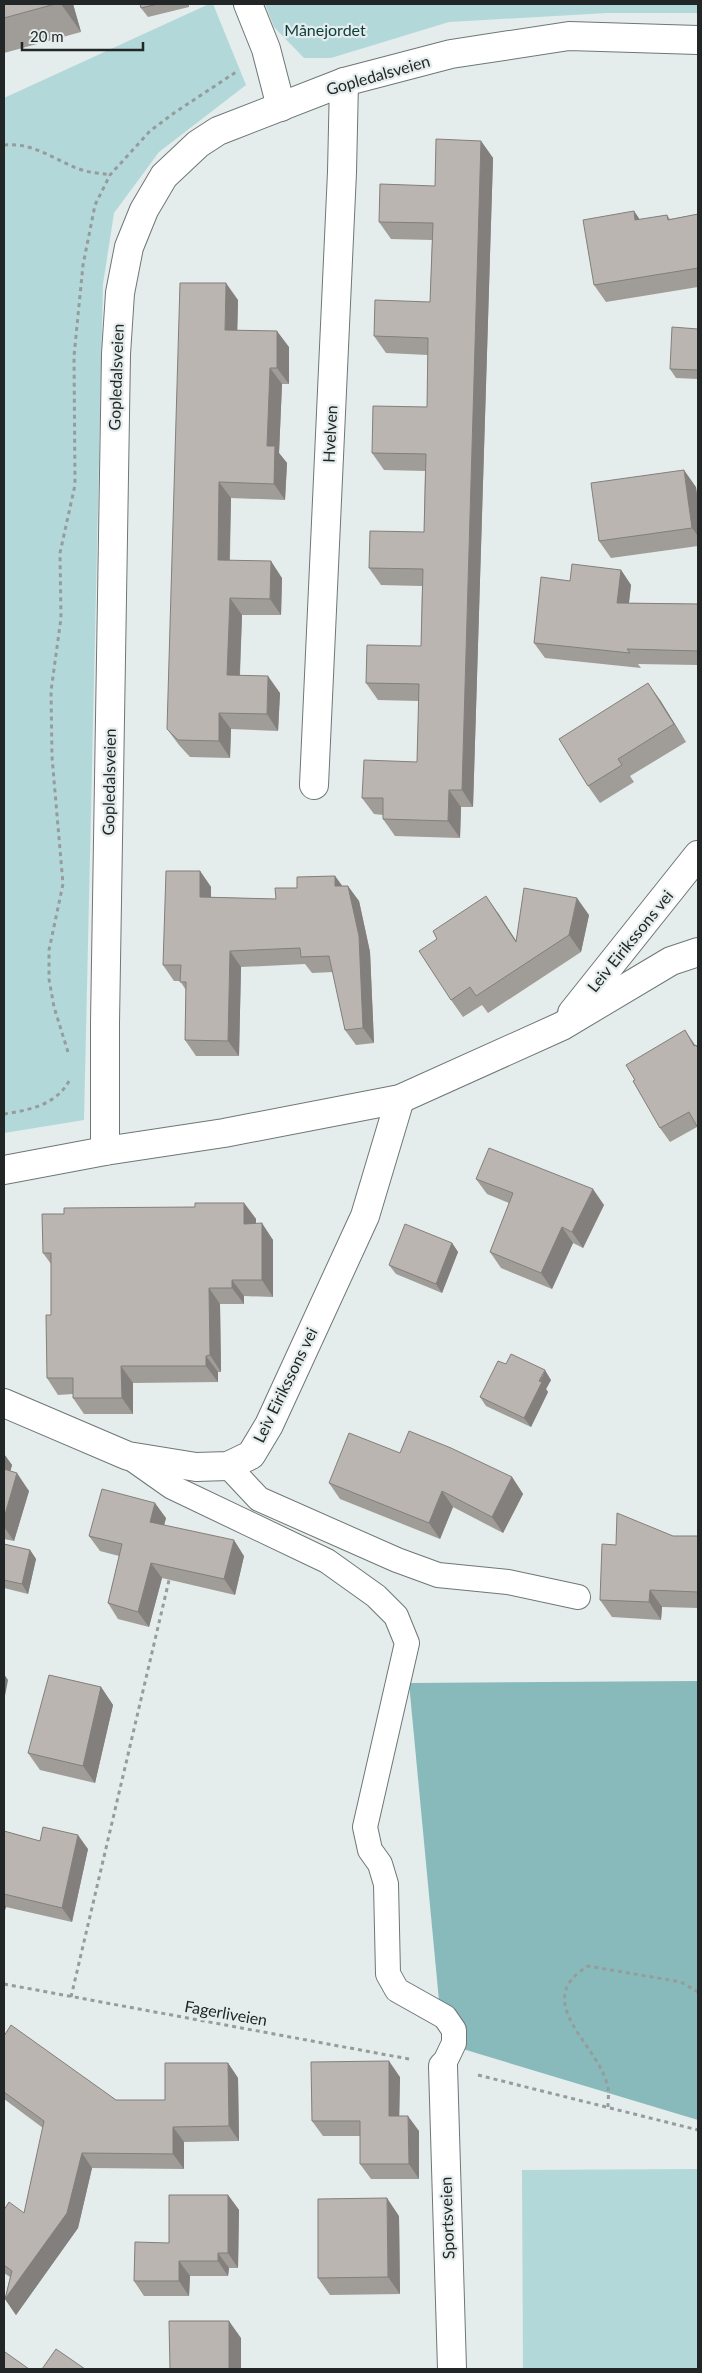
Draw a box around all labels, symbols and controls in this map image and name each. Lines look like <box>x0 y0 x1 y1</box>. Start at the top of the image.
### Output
scale bar <box>22 20 144 52</box>
park label: Månejordet <box>284 20 366 39</box>
text: 20 m <box>30 27 64 45</box>
street label: Gopledalsveien <box>324 51 432 98</box>
street label: Gopledalsveien <box>104 323 127 431</box>
street label: Hvelven <box>319 405 340 463</box>
street label: Gopledalsveien <box>98 728 119 836</box>
street label: Leiv Eirikssons vei <box>583 886 676 995</box>
street label: Leiv Eirikssons vei <box>248 1324 321 1445</box>
street label: Fagerliveien <box>183 1996 269 2029</box>
street label: Sportsveien <box>436 2176 457 2260</box>

